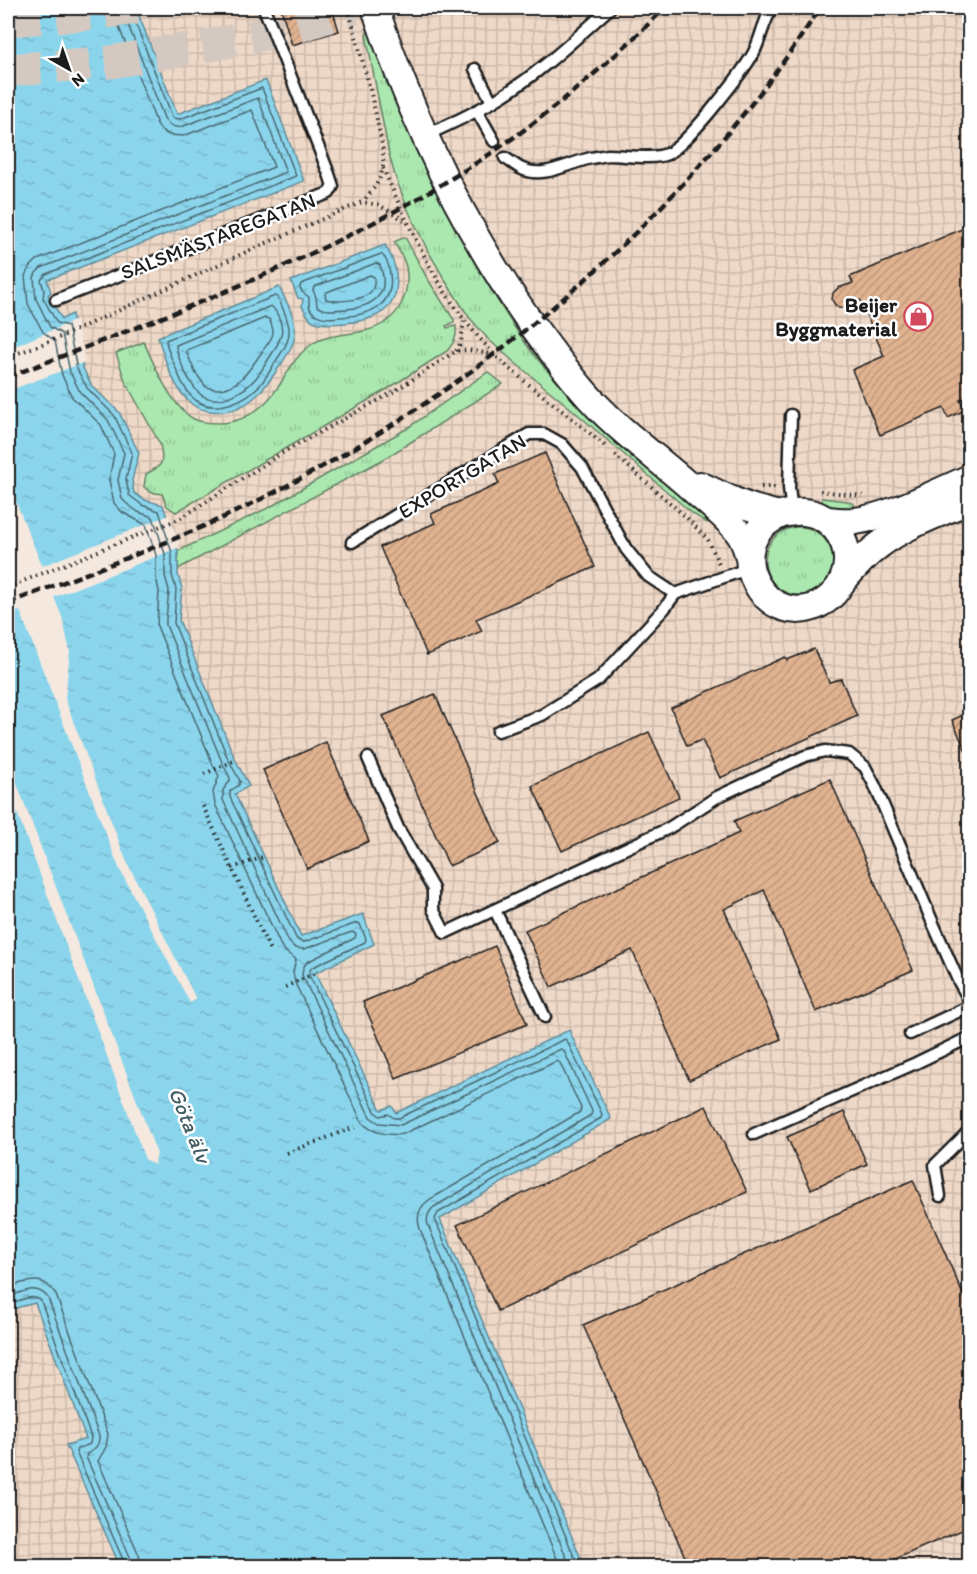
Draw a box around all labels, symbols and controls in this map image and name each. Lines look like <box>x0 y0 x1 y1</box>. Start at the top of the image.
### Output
north arrow <box>39 39 99 99</box>
text: N <box>68 69 89 91</box>
street label: SALSMÄSTAREGATAN <box>117 187 319 285</box>
place label: Beijer Byggmaterial <box>775 292 898 342</box>
shop icon: Beijer Byggmaterial <box>902 300 934 332</box>
street label: EXPORTGATAN <box>394 428 530 524</box>
water label: Göta älv <box>163 1083 218 1169</box>

